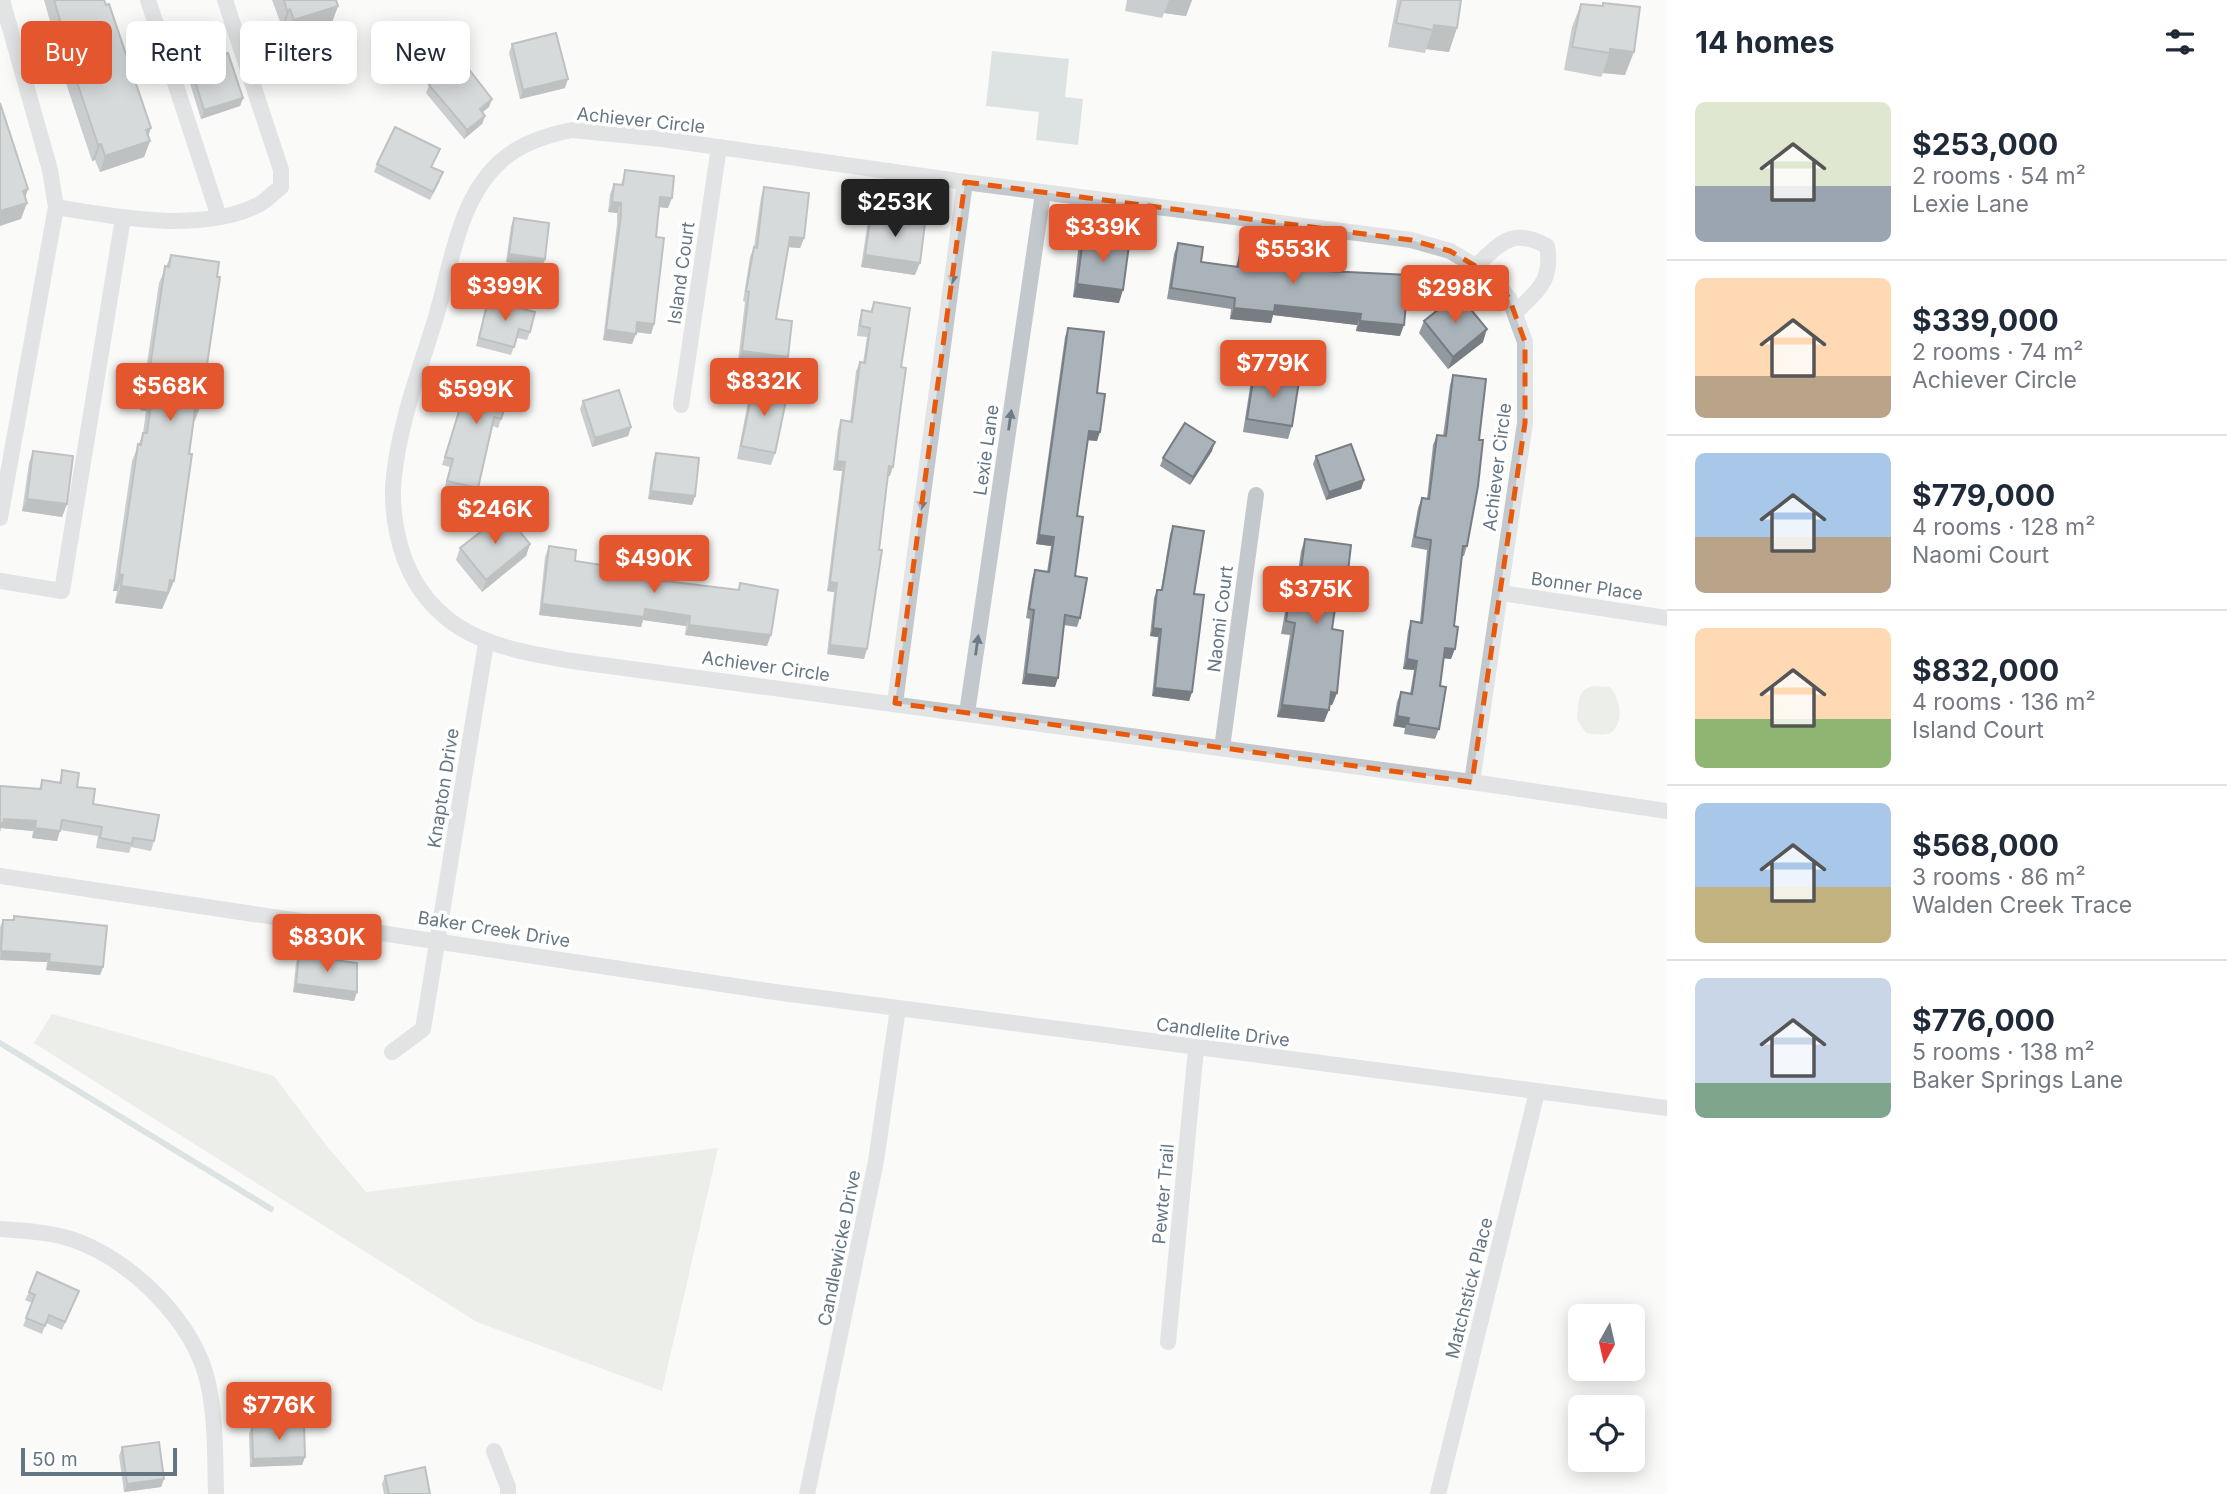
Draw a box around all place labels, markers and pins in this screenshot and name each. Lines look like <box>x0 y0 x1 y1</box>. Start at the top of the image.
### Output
pin: $253K <box>846 180 944 239</box>
pin: $339K <box>1054 204 1152 264</box>
pin: $553K <box>1244 226 1342 286</box>
pin: $399K <box>456 264 554 323</box>
pin: $298K <box>1406 266 1504 325</box>
pin: $779K <box>1224 340 1322 400</box>
pin: $832K <box>715 358 813 418</box>
pin: $568K <box>121 364 219 423</box>
pin: $599K <box>427 366 525 426</box>
pin: $246K <box>446 486 544 546</box>
pin: $490K <box>605 536 703 595</box>
pin: $375K <box>1267 566 1365 626</box>
pin: $830K <box>278 914 376 974</box>
pin: $776K <box>230 1382 328 1442</box>

